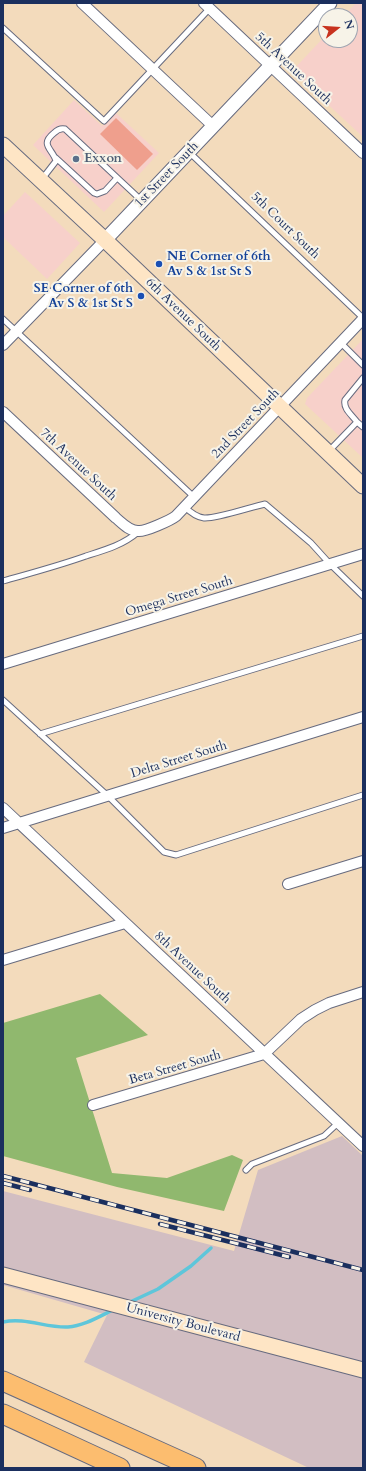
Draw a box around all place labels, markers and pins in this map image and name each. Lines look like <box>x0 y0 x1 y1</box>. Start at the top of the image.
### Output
place label: Exxon <box>84 151 122 167</box>
marker: Exxon <box>71 154 81 164</box>
place label: NE Corner of 6th Av S & 1st St S <box>167 249 271 280</box>
marker: NE Corner of 6th Av S & 1st St S <box>154 259 164 269</box>
place label: SE Corner of 6th Av S & 1st St S <box>34 281 133 312</box>
marker: SE Corner of 6th Av S & 1st St S <box>136 291 146 301</box>

